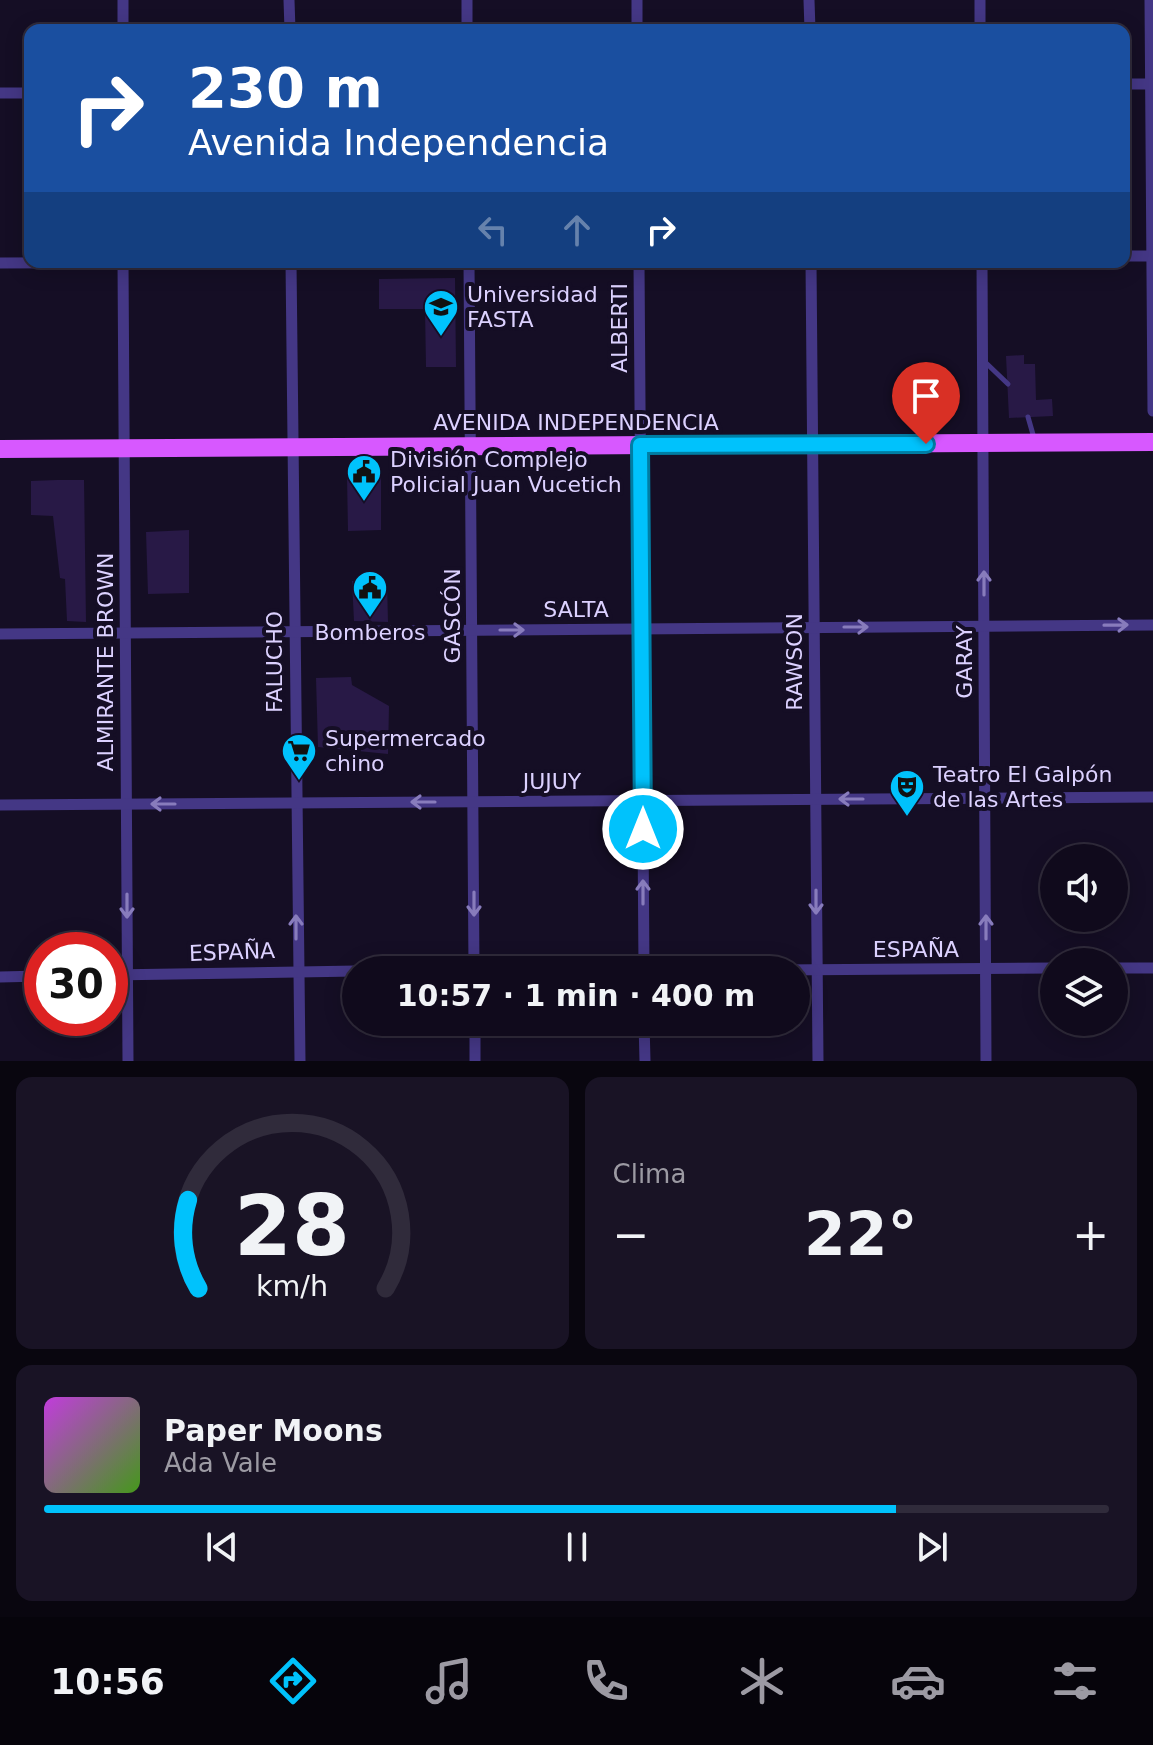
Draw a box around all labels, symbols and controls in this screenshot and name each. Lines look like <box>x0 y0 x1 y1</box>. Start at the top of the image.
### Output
text: 230 m <box>188 55 383 120</box>
icon: right <box>56 56 160 160</box>
text: Avenida Independencia <box>188 122 609 163</box>
icon: left <box>471 208 515 252</box>
icon: ahead <box>555 208 599 252</box>
icon: right <box>639 208 683 252</box>
place label: Universidad FASTA <box>467 282 598 332</box>
street label: ALBERTI <box>607 283 632 373</box>
school or university icon: Universidad FASTA <box>422 288 460 338</box>
pin <box>892 362 960 444</box>
icon: arrive <box>904 374 948 418</box>
street label: AVENIDA INDEPENDENCIA <box>433 410 719 435</box>
place label: División Complejo Policial Juan Vucetich <box>390 447 622 497</box>
public building icon: División Complejo Policial Juan Vucetich <box>345 453 383 503</box>
street label: ALMIRANTE BROWN <box>93 553 118 771</box>
street label: GASCÓN <box>440 568 465 664</box>
public building icon: Bomberos <box>351 569 389 619</box>
one-way arrow <box>976 570 992 597</box>
street label: SALTA <box>543 597 609 622</box>
street label: FALUCHO <box>262 611 287 713</box>
street label: RAWSON <box>782 613 807 711</box>
one-way arrow <box>1102 617 1129 633</box>
one-way arrow <box>842 619 869 635</box>
place label: Bomberos <box>315 620 425 645</box>
one-way arrow <box>498 622 525 638</box>
street label: GARAY <box>952 625 977 699</box>
place label: Supermercado chino <box>325 726 486 776</box>
supermarket icon: Supermercado chino <box>280 732 318 782</box>
place label: Teatro El Galpón de las Artes <box>932 762 1112 812</box>
theatre icon: Teatro El Galpón de las Artes <box>888 768 926 818</box>
street label: JUJUY <box>521 769 582 794</box>
position arrow <box>601 787 685 871</box>
one-way arrow <box>838 791 865 807</box>
one-way arrow <box>410 794 437 810</box>
one-way arrow <box>150 796 177 812</box>
map controls <box>1040 844 1128 1036</box>
button: sound <box>1040 844 1128 932</box>
one-way arrow <box>636 879 651 906</box>
one-way arrow <box>808 888 824 915</box>
one-way arrow <box>466 890 482 917</box>
one-way arrow <box>119 892 135 919</box>
one-way arrow <box>288 914 304 941</box>
one-way arrow <box>978 914 994 941</box>
speed limit sign: 30 <box>24 932 128 1036</box>
street label: ESPAÑA <box>873 936 959 962</box>
street label: ESPAÑA <box>188 937 276 966</box>
button: layers <box>1040 948 1128 1036</box>
text: 10:57 · 1 min · 400 m <box>397 978 755 1013</box>
text: Clima <box>613 1159 686 1189</box>
text: 28 <box>234 1178 350 1275</box>
text: 22° <box>804 1199 918 1269</box>
text: − <box>613 1209 649 1260</box>
text: + <box>1072 1209 1109 1260</box>
text: km/h <box>256 1269 328 1303</box>
text: Paper Moons <box>164 1413 383 1448</box>
text: Ada Vale <box>164 1448 277 1478</box>
icon: previous <box>200 1525 244 1569</box>
icon: pause <box>555 1525 599 1569</box>
icon: next <box>910 1525 954 1569</box>
icon: directions <box>265 1653 321 1709</box>
icon: music <box>421 1653 477 1709</box>
icon: phone <box>578 1653 634 1709</box>
icon: climate <box>734 1653 790 1709</box>
icon: car <box>890 1653 946 1709</box>
icon: filters <box>1047 1653 1103 1709</box>
text: 10:56 <box>50 1661 165 1702</box>

